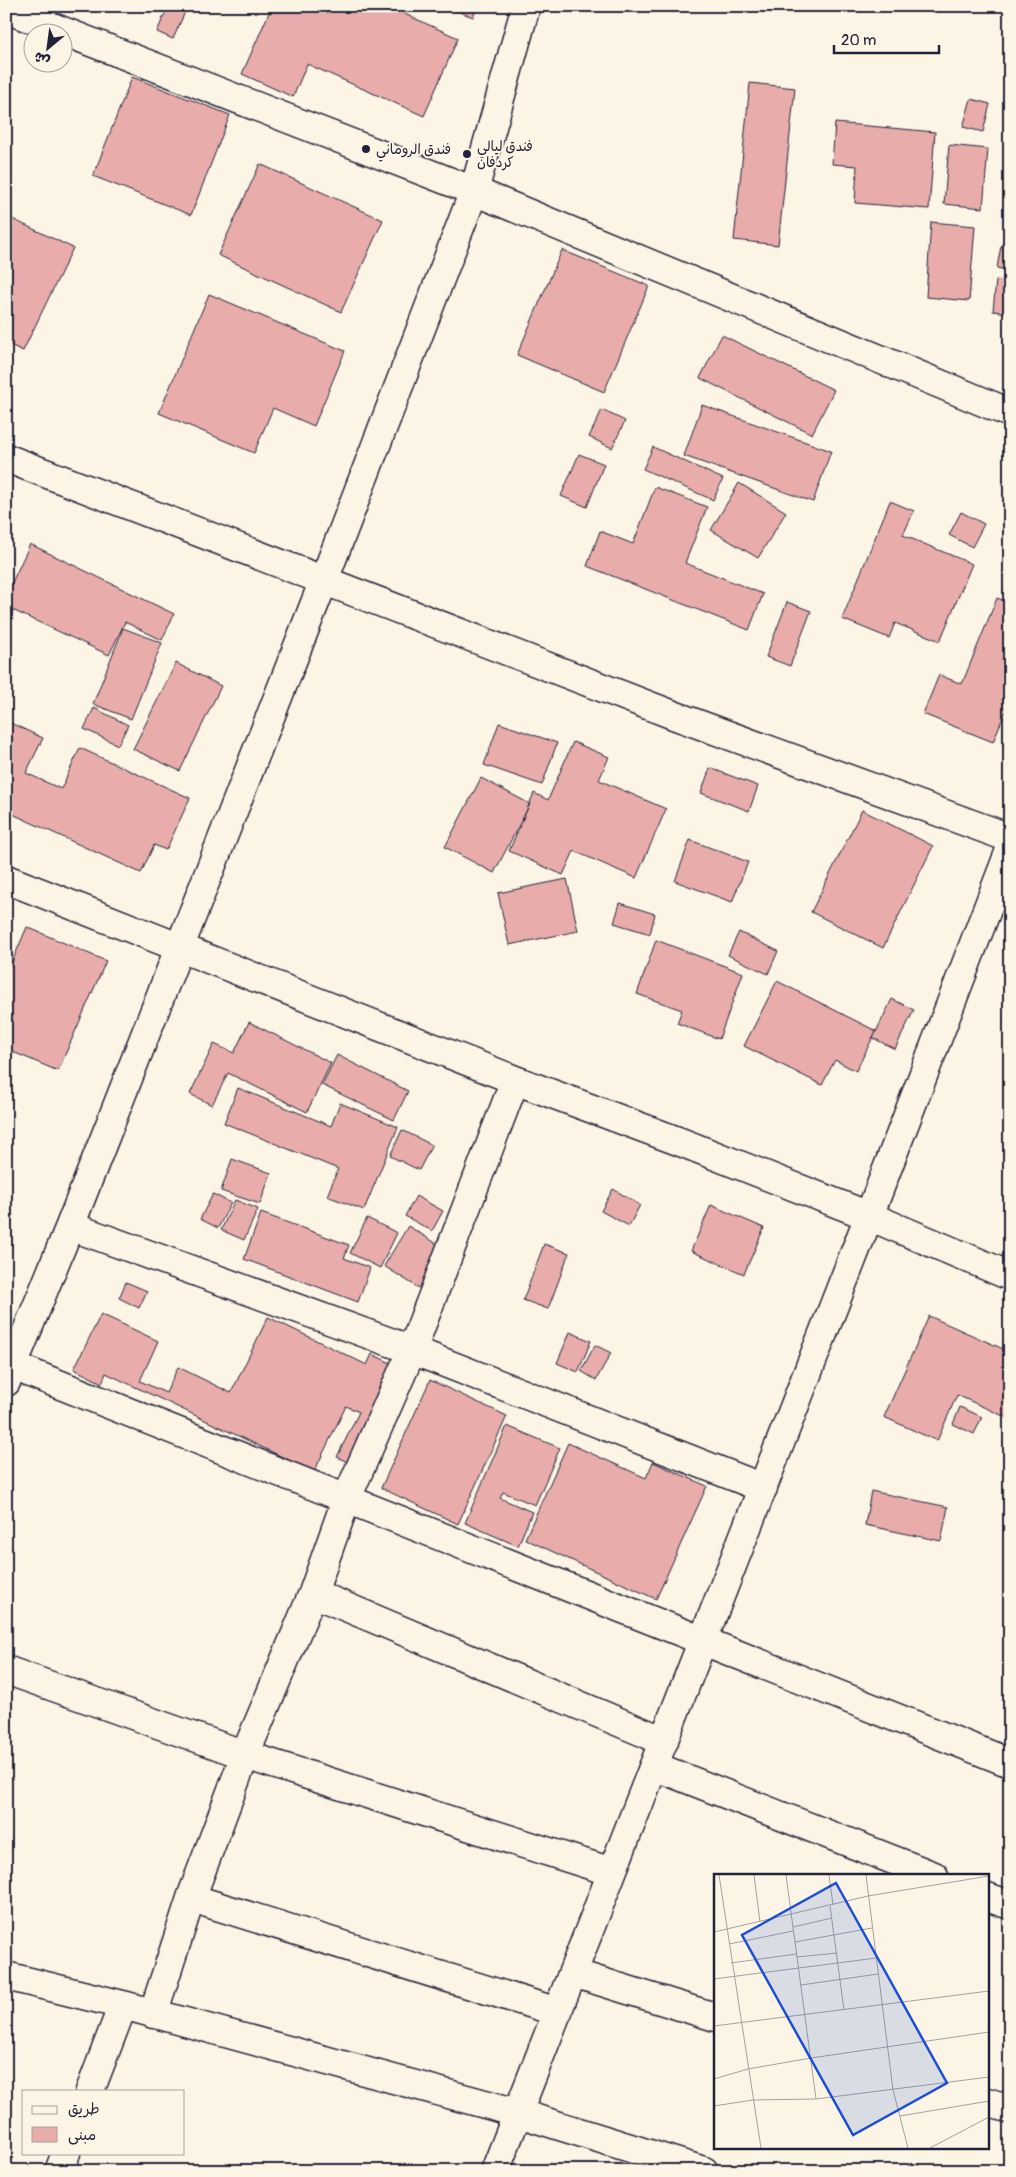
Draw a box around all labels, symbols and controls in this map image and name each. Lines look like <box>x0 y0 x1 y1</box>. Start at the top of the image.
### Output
north arrow <box>22 22 72 72</box>
scale bar <box>834 22 938 54</box>
text: 20 m <box>841 31 876 50</box>
text: ش <box>31 48 53 70</box>
place label: فندق ليالي كردفان <box>477 138 533 171</box>
place label: فندق الروماني <box>376 141 451 162</box>
marker: فندق الروماني <box>360 143 372 155</box>
marker: فندق ليالي كردفان <box>461 148 473 160</box>
inset map <box>714 1874 988 2150</box>
legend <box>22 2090 185 2154</box>
text: طريق <box>68 2100 100 2119</box>
text: مبنى <box>68 2126 96 2145</box>

